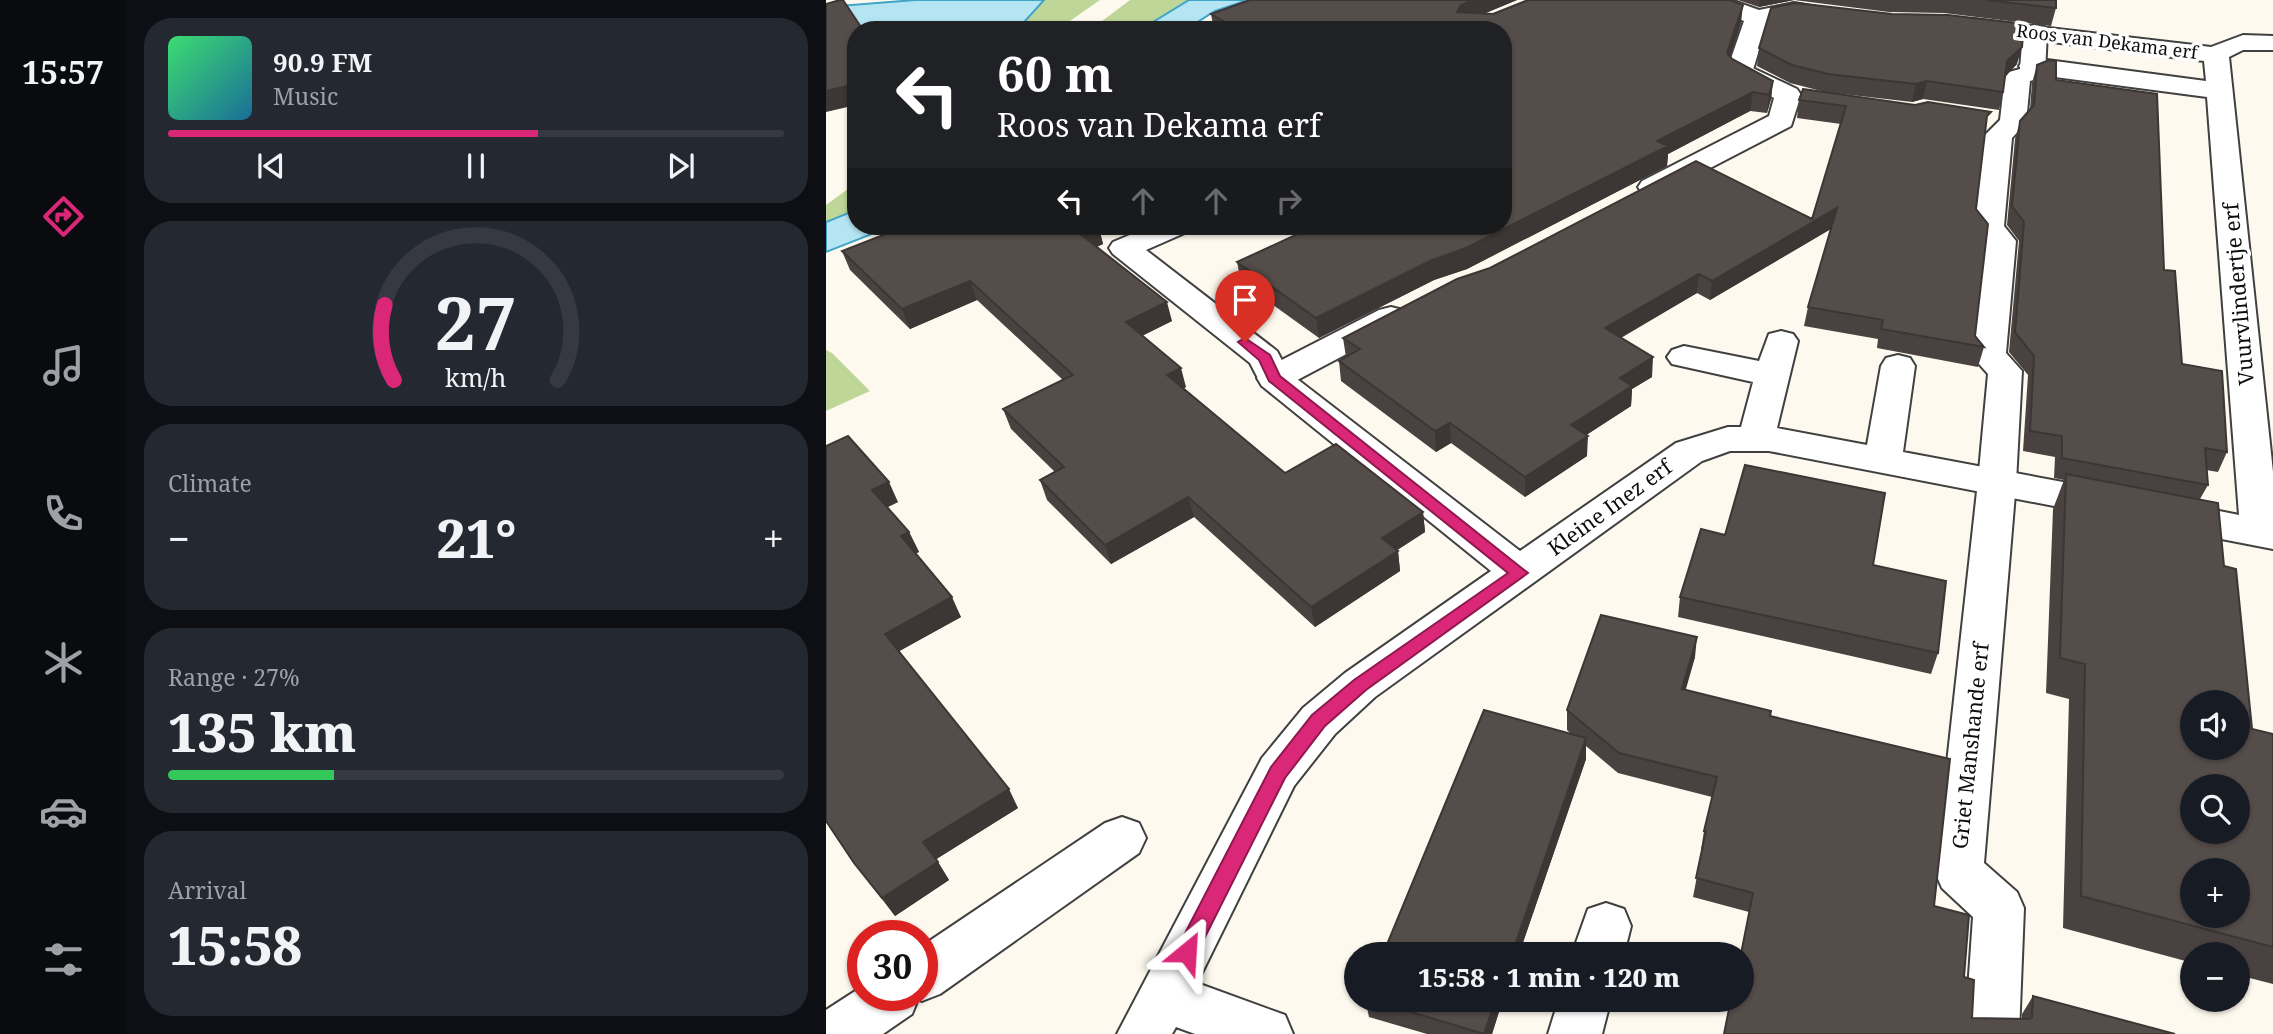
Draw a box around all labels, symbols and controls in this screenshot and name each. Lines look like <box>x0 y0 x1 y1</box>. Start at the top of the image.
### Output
street label: Roos van Dekama erf <box>2015 18 2200 64</box>
text: 60 m <box>997 40 1113 106</box>
text: 90.9 FM <box>273 44 372 80</box>
icon: left <box>882 49 973 140</box>
text: 15:57 <box>22 50 104 93</box>
text: Music <box>273 80 338 112</box>
text: Roos van Dekama erf <box>997 103 1321 146</box>
icon: previous <box>252 147 290 185</box>
icon: pause <box>457 147 495 185</box>
icon: next <box>662 147 700 185</box>
icon: left <box>1051 182 1089 220</box>
icon: ahead <box>1124 182 1162 220</box>
icon: ahead <box>1197 182 1235 220</box>
icon: right <box>1270 182 1308 220</box>
icon: directions <box>39 192 88 241</box>
street label: Vuurvlindertje erf <box>2216 199 2260 386</box>
pin <box>1215 270 1275 342</box>
text: 27 <box>435 272 517 371</box>
icon: arrive <box>1226 281 1264 319</box>
icon: music <box>39 341 88 390</box>
text: km/h <box>445 360 507 394</box>
street label: Kleine Inez erf <box>1542 451 1679 562</box>
text: Climate <box>168 467 252 499</box>
icon: phone <box>39 489 88 538</box>
text: 21° <box>436 502 516 573</box>
text: − <box>168 512 190 564</box>
text: + <box>763 512 784 564</box>
icon: climate <box>39 638 88 687</box>
street label: Griet Manshande erf <box>1945 639 1995 850</box>
text: Range · 27% <box>168 661 300 693</box>
map controls <box>2180 690 2250 1012</box>
button: sound <box>2180 690 2250 760</box>
text: 135 km <box>168 696 356 767</box>
button: search <box>2180 774 2250 844</box>
icon: car <box>39 787 88 836</box>
button: + <box>2180 858 2250 928</box>
text: Arrival <box>168 874 247 906</box>
text: 15:58 <box>168 909 302 980</box>
position arrow <box>1150 915 1224 989</box>
speed limit sign: 30 <box>847 920 938 1011</box>
icon: filters <box>39 935 88 984</box>
button: − <box>2180 942 2250 1012</box>
text: 15:58 · 1 min · 120 m <box>1418 959 1680 995</box>

